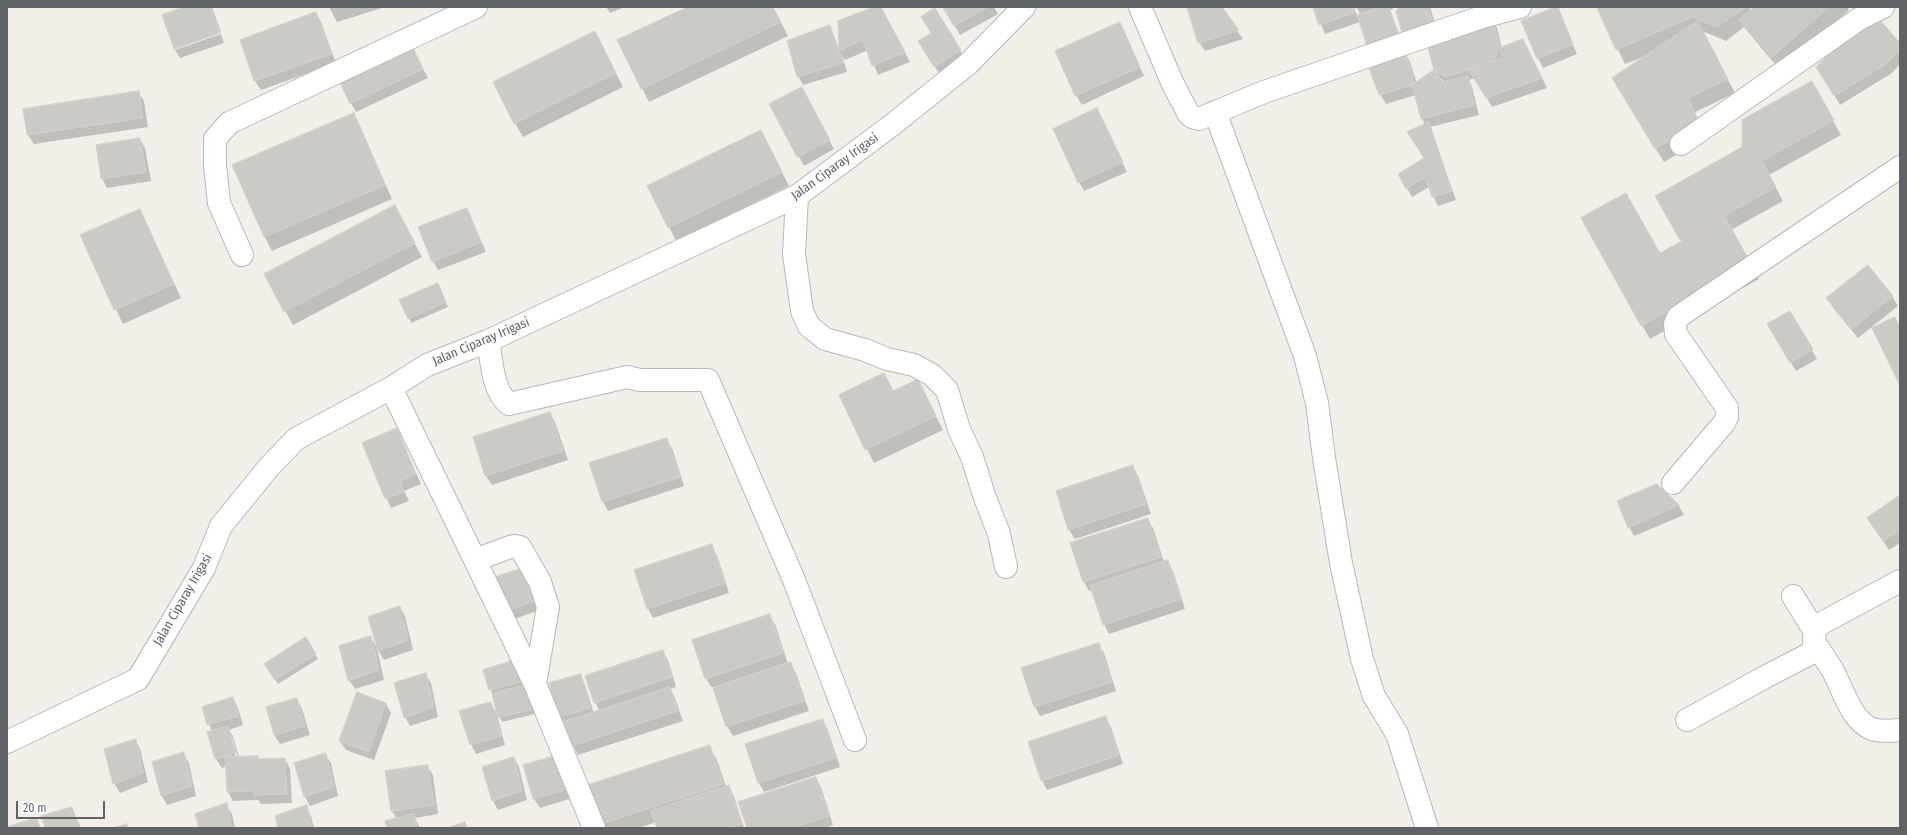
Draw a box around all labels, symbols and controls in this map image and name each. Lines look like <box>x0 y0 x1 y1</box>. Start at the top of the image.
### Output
street label: Jalan Ciparay Irigasi <box>788 130 882 204</box>
street label: Jalan Ciparay Irigasi <box>430 315 532 369</box>
street label: Jalan Ciparay Irigasi <box>150 551 216 649</box>
scale bar <box>18 793 107 819</box>
text: 20 m <box>23 801 47 815</box>

